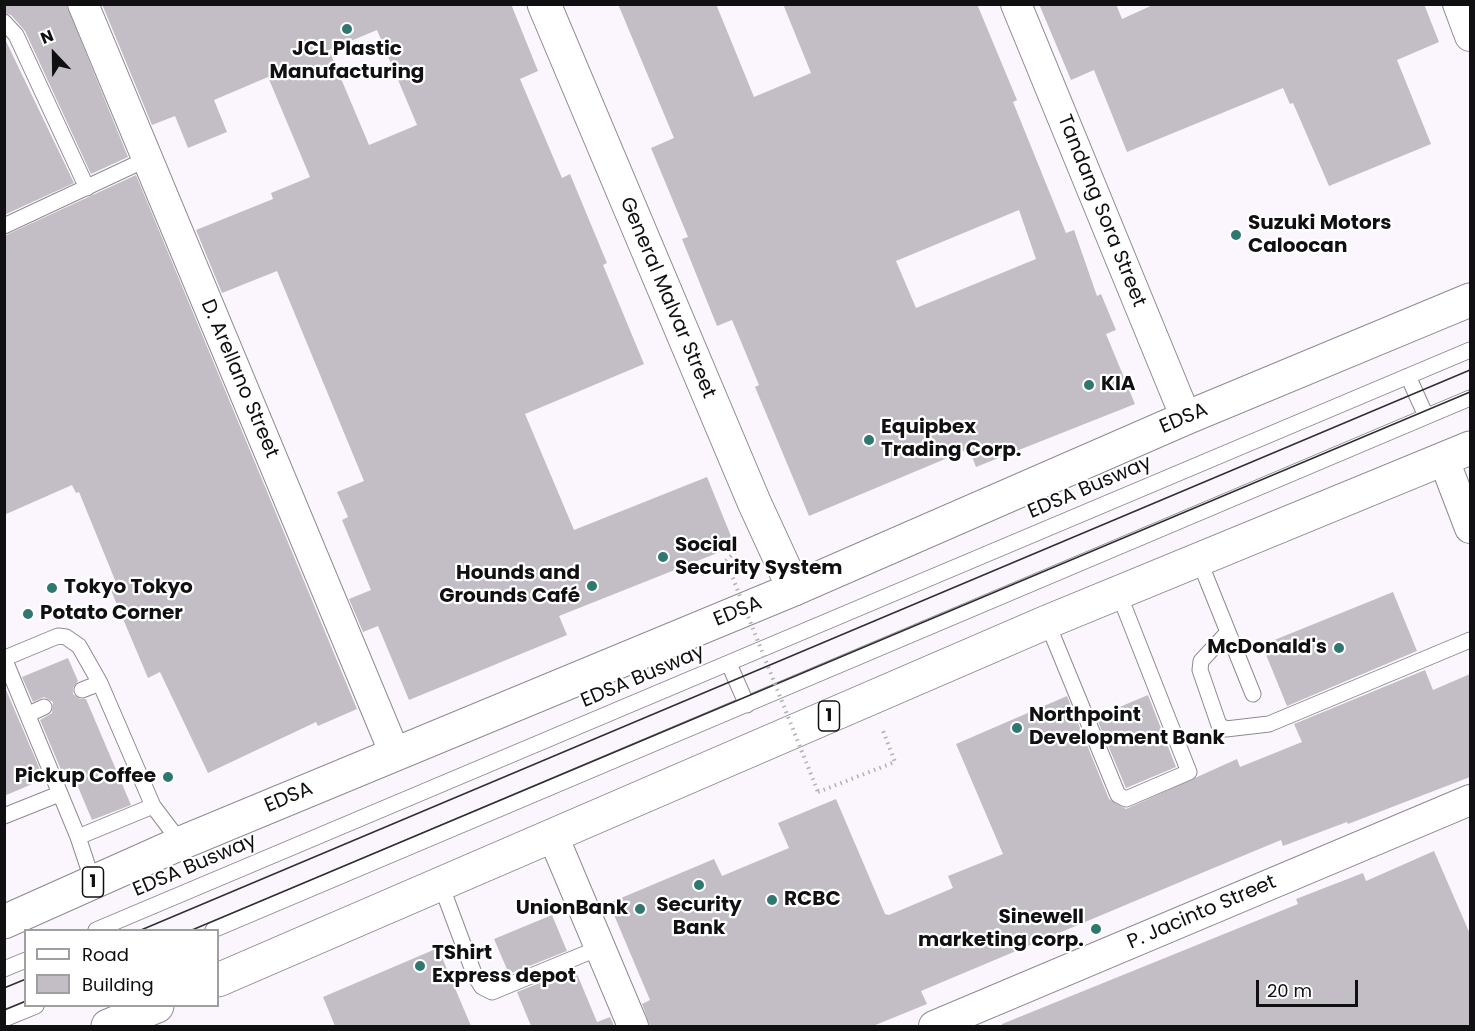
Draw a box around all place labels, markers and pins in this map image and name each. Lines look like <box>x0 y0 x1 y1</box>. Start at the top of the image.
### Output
marker: JCL Plastic Manufacturing <box>340 22 354 36</box>
place label: JCL Plastic Manufacturing <box>270 38 424 85</box>
place label: Suzuki Motors Caloocan <box>1248 212 1391 259</box>
marker: Suzuki Motors Caloocan <box>1229 228 1243 242</box>
place label: KIA <box>1101 373 1136 397</box>
marker: KIA <box>1082 378 1096 392</box>
place label: Equipbex Trading Corp. <box>881 416 1021 463</box>
marker: Equipbex Trading Corp. <box>862 433 876 447</box>
place label: Social Security System <box>675 534 842 581</box>
marker: Social Security System <box>656 550 670 564</box>
place label: Hounds and Grounds Café <box>439 562 580 609</box>
place label: Tokyo Tokyo <box>64 576 193 600</box>
marker: Hounds and Grounds Café <box>585 579 599 593</box>
marker: Tokyo Tokyo <box>45 581 59 595</box>
place label: Potato Corner <box>40 602 183 626</box>
marker: Potato Corner <box>21 607 35 621</box>
place label: McDonald's <box>1207 636 1327 660</box>
marker: McDonald's <box>1332 641 1346 655</box>
place label: Northpoint Development Bank <box>1029 704 1225 751</box>
marker: Northpoint Development Bank <box>1010 721 1024 735</box>
place label: Pickup Coffee <box>15 765 156 789</box>
marker: Pickup Coffee <box>161 770 175 784</box>
marker: Security Bank <box>692 878 706 892</box>
place label: RCBC <box>784 888 841 912</box>
marker: RCBC <box>765 893 779 907</box>
place label: Security Bank <box>656 894 742 941</box>
place label: UnionBank <box>516 897 628 921</box>
marker: UnionBank <box>633 902 647 916</box>
place label: Sinewell marketing corp. <box>918 906 1084 953</box>
marker: Sinewell marketing corp. <box>1089 922 1103 936</box>
place label: TShirt Express depot <box>432 942 576 989</box>
marker: TShirt Express depot <box>413 959 427 973</box>

